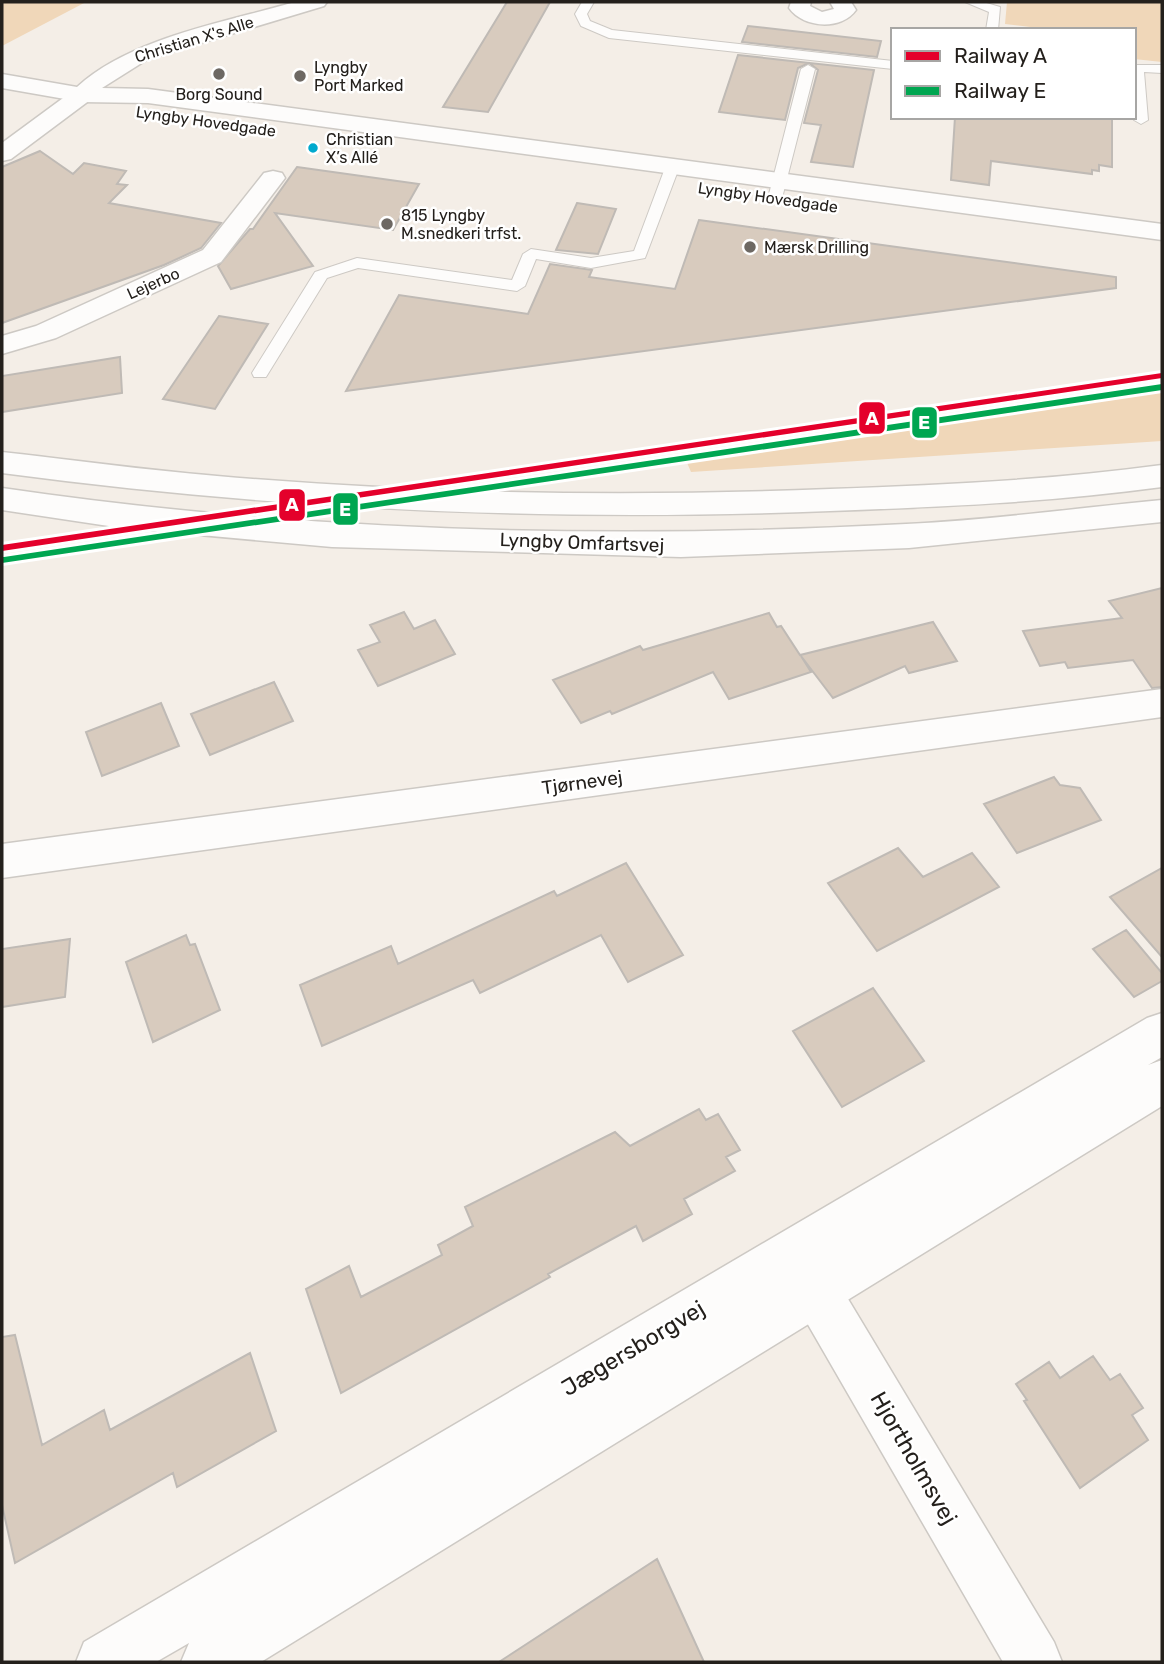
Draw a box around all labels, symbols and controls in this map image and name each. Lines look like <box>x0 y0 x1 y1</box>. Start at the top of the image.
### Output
street label: Christian X's Alle <box>132 12 256 67</box>
legend <box>891 28 1136 119</box>
text: Railway A <box>954 43 1047 68</box>
place label: Lyngby Port Marked <box>314 58 404 95</box>
marker: Borg Sound <box>211 66 227 82</box>
marker: Lyngby Port Marked <box>292 68 308 84</box>
text: Railway E <box>954 78 1046 103</box>
place label: Borg Sound <box>175 85 263 104</box>
street label: Lyngby Hovedgade <box>135 102 277 141</box>
place label: Christian X’s Allé <box>326 130 393 167</box>
marker: Christian X’s Allé <box>306 141 320 155</box>
street label: Lyngby Hovedgade <box>697 178 839 217</box>
place label: 815 Lyngby M.snedkeri trfst. <box>401 206 521 243</box>
marker: 815 Lyngby M.snedkeri trfst. <box>379 216 395 232</box>
place label: Mærsk Drilling <box>764 238 869 257</box>
marker: Mærsk Drilling <box>742 239 758 255</box>
street label: Lejerbo <box>124 263 182 303</box>
line badge: A <box>858 401 886 435</box>
line badge: E <box>911 406 938 439</box>
text: A <box>865 407 879 430</box>
text: E <box>918 411 930 434</box>
line badge: A <box>278 488 306 522</box>
line badge: E <box>332 492 359 526</box>
text: A <box>285 493 299 516</box>
text: E <box>339 498 351 521</box>
street label: Lyngby Omfartsvej <box>499 528 665 557</box>
street label: Tjørnevej <box>540 765 624 800</box>
street label: Jægersborgvej <box>556 1294 710 1402</box>
street label: Hjortholmsvej <box>865 1386 963 1530</box>

